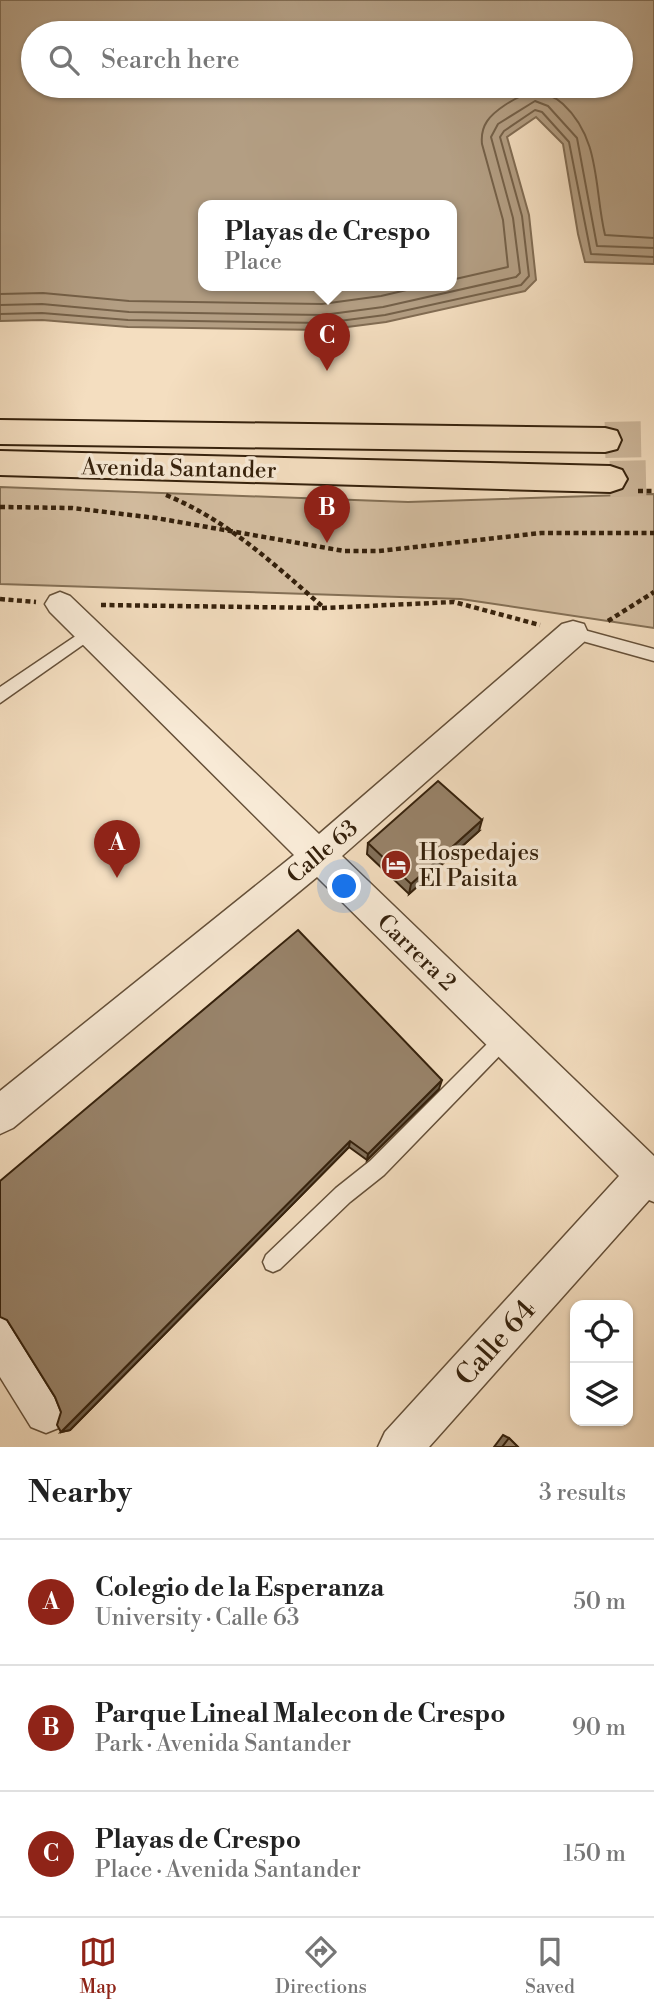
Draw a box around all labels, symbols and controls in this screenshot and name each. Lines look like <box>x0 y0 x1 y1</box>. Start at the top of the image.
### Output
search box <box>21 21 633 98</box>
icon: search <box>45 41 83 79</box>
text: Search here <box>101 44 240 76</box>
popup <box>198 200 457 291</box>
text: Playas de Crespo <box>224 216 431 248</box>
text: Place <box>224 248 282 276</box>
pin: C <box>304 313 350 371</box>
street label: Avenida Santander <box>80 453 277 485</box>
pin: B <box>304 485 350 543</box>
street label: Calle 63 <box>281 814 364 890</box>
pin: A <box>94 820 140 878</box>
place label: Hospedajes El Paisita <box>419 839 539 893</box>
hotel icon: Hospedajes El Paisita <box>379 848 413 882</box>
your location <box>327 869 361 903</box>
street label: Carrera 2 <box>371 908 461 997</box>
street label: Calle 64 <box>448 1293 544 1393</box>
map controls <box>570 1300 633 1426</box>
button: locate <box>570 1300 633 1363</box>
button: layers <box>570 1363 633 1426</box>
text: Nearby <box>28 1474 132 1512</box>
text: 3 results <box>539 1479 626 1507</box>
text: Colegio de la Esperanza <box>95 1572 384 1604</box>
text: A <box>43 1588 59 1616</box>
text: 50 m <box>573 1588 626 1616</box>
text: University · Calle 63 <box>95 1604 299 1632</box>
text: Parque Lineal Malecon de Crespo <box>95 1698 506 1730</box>
text: B <box>42 1714 60 1742</box>
text: 90 m <box>572 1714 626 1742</box>
text: Park · Avenida Santander <box>95 1730 351 1758</box>
text: Playas de Crespo <box>95 1824 301 1856</box>
text: C <box>43 1840 59 1868</box>
text: 150 m <box>563 1840 626 1868</box>
text: Place · Avenida Santander <box>95 1856 361 1884</box>
tab: Map <box>79 1933 117 1999</box>
tab: Directions <box>275 1933 367 1999</box>
tab: Saved <box>525 1933 575 1999</box>

